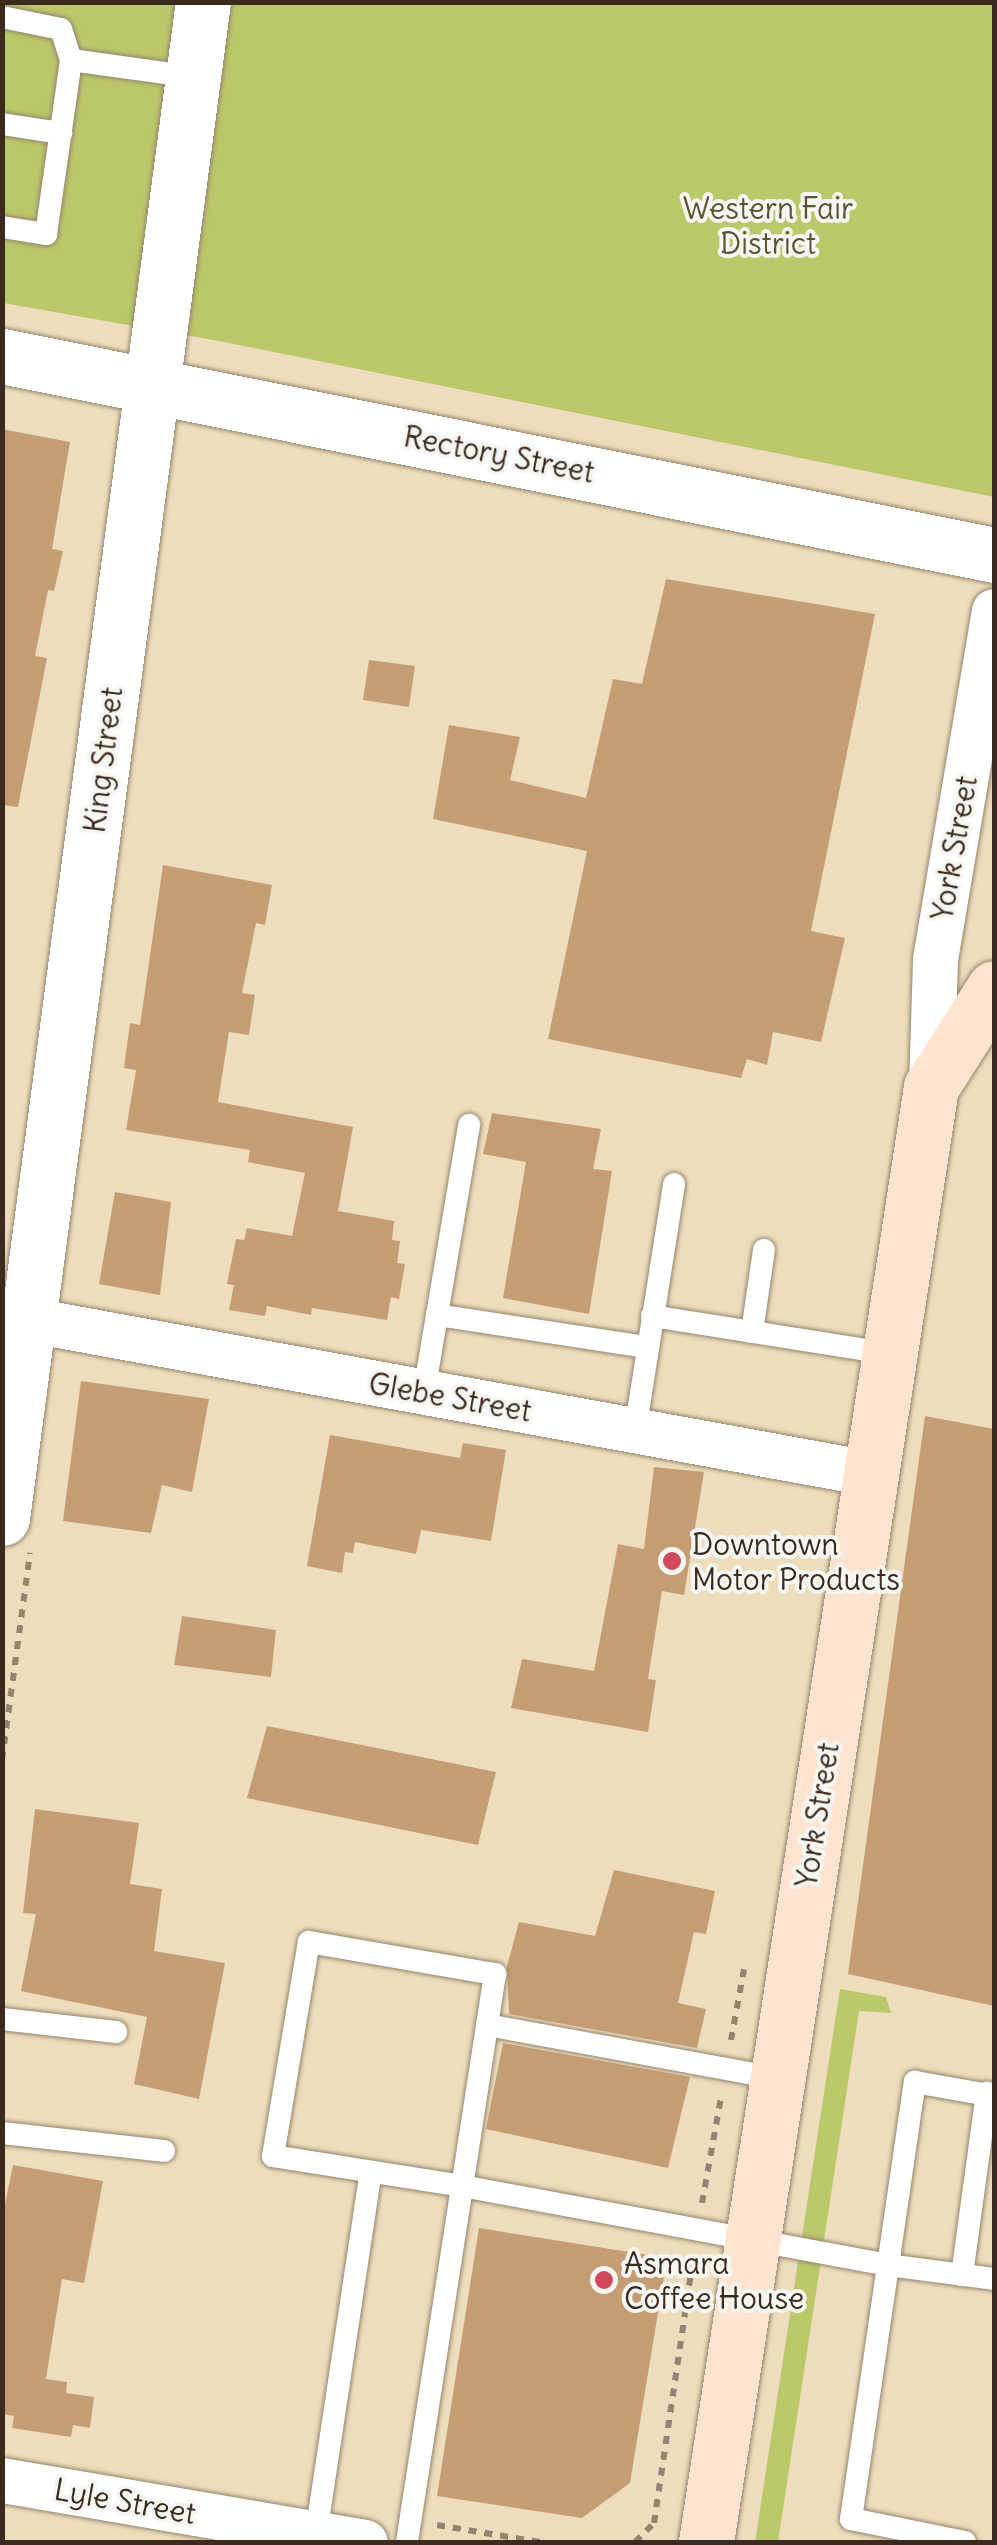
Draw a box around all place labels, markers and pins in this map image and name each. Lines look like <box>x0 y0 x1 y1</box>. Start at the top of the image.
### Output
place label: Downtown Motor Products <box>692 1526 900 1596</box>
marker: Downtown Motor Products <box>661 1550 683 1572</box>
place label: Asmara Coffee House <box>624 2245 804 2316</box>
marker: Asmara Coffee House <box>593 2269 615 2291</box>

